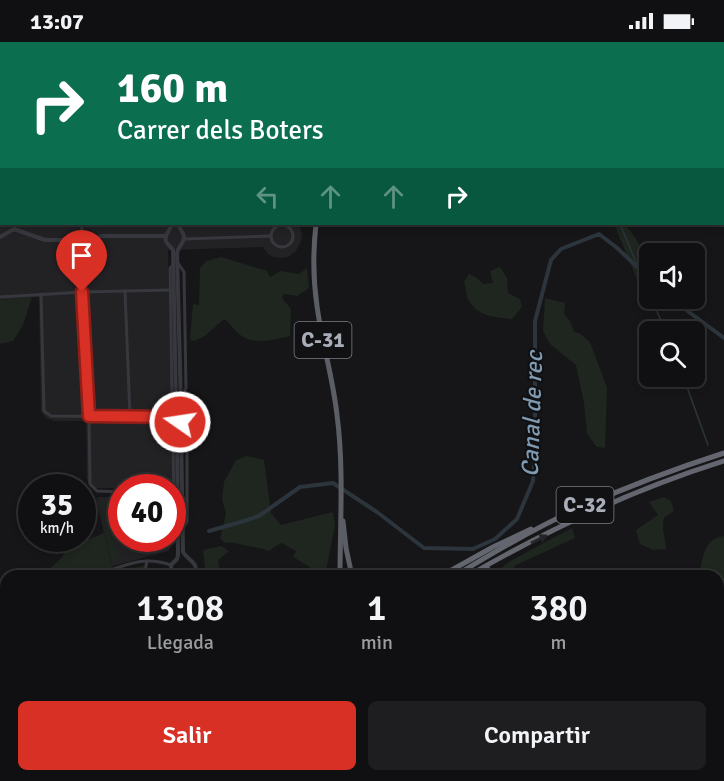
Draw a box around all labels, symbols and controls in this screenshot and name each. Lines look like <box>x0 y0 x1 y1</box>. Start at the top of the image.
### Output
text: 13:07 <box>30 8 84 35</box>
text: 160 m <box>117 63 228 114</box>
icon: right <box>18 66 96 144</box>
text: Carrer dels Boters <box>117 114 324 147</box>
icon: left <box>251 180 284 213</box>
icon: ahead <box>314 180 347 213</box>
icon: ahead <box>377 180 410 213</box>
icon: right <box>440 180 473 213</box>
pin <box>56 230 107 292</box>
icon: arrive <box>65 239 98 272</box>
map controls <box>639 243 705 387</box>
button: sound <box>639 243 705 309</box>
button: search <box>639 321 705 387</box>
road number: C-31 <box>294 322 352 358</box>
water label: Canal de rec <box>515 349 549 477</box>
position arrow <box>148 390 212 454</box>
speed limit sign: 40 <box>108 474 186 552</box>
text: 35 <box>41 487 73 524</box>
road number: C-32 <box>556 487 614 523</box>
text: km/h <box>40 519 74 537</box>
one-way arrow <box>530 534 547 543</box>
text: 13:08 <box>136 586 224 631</box>
text: 1 <box>367 586 387 631</box>
text: 380 <box>529 586 588 631</box>
text: Llegada <box>147 630 214 655</box>
text: min <box>361 630 393 655</box>
text: m <box>550 630 566 655</box>
button: Salir <box>18 701 356 770</box>
button: Compartir <box>368 701 706 770</box>

